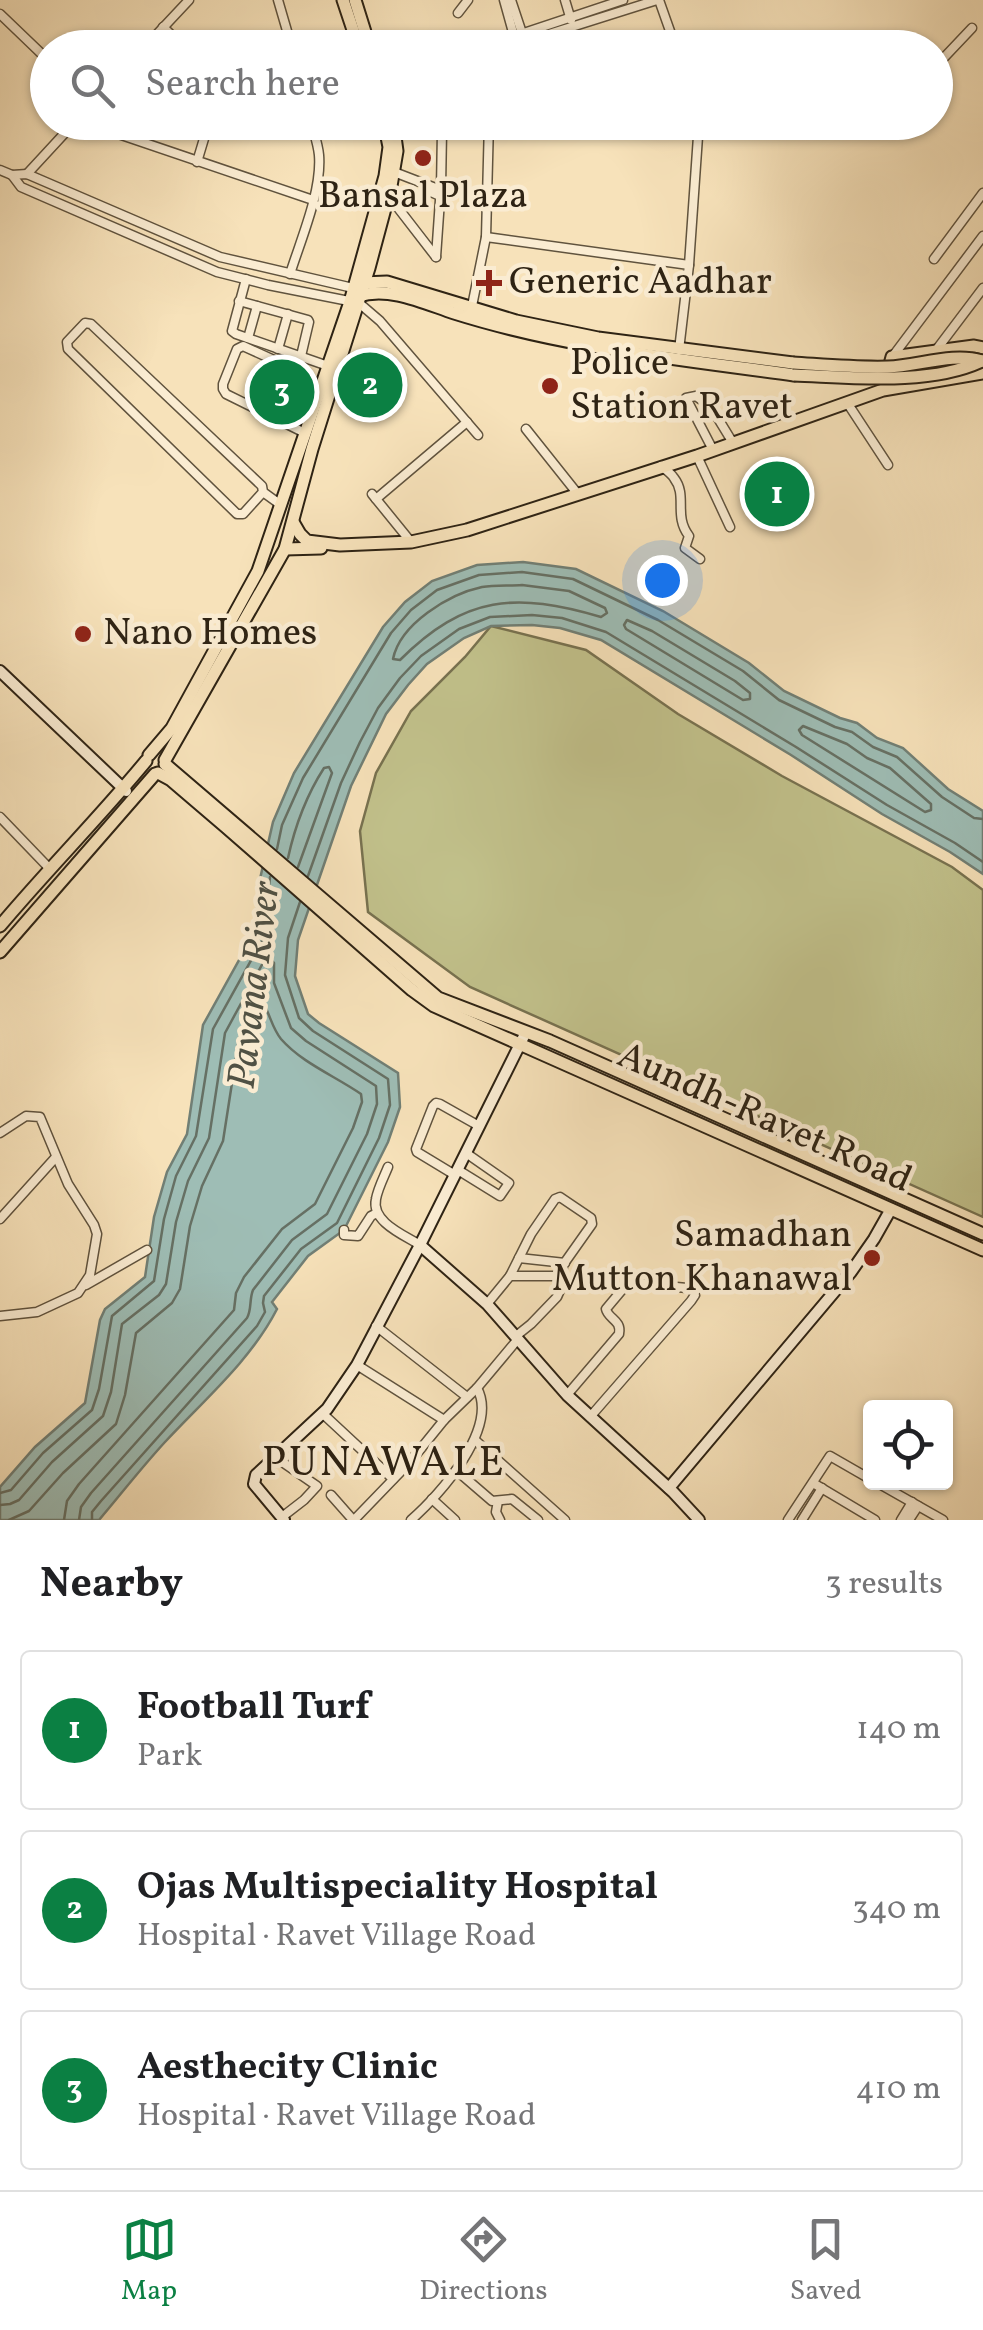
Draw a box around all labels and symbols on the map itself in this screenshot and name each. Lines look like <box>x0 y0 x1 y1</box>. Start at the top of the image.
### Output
marker: Bansal Plaza <box>412 147 434 169</box>
place label: Bansal Plaza <box>318 171 528 224</box>
place label: Generic Aadhar <box>509 257 772 310</box>
marker: Generic Aadhar <box>478 272 500 294</box>
place label: Police Station Ravet <box>570 338 793 435</box>
pin: 2 <box>338 348 402 422</box>
pin: 3 <box>250 354 314 430</box>
marker: Police Station Ravet <box>539 375 561 397</box>
pin: 1 <box>744 456 810 532</box>
your location <box>637 555 688 606</box>
place label: Nano Homes <box>103 608 317 661</box>
marker: Nano Homes <box>72 623 94 645</box>
water label: Pavana River <box>216 877 297 1092</box>
street label: Aundh-Ravet Road <box>608 1030 920 1208</box>
place label: Samadhan Mutton Khanawal <box>552 1210 852 1307</box>
marker: Samadhan Mutton Khanawal <box>861 1247 883 1269</box>
district label: PUNAWALE <box>262 1435 506 1494</box>

